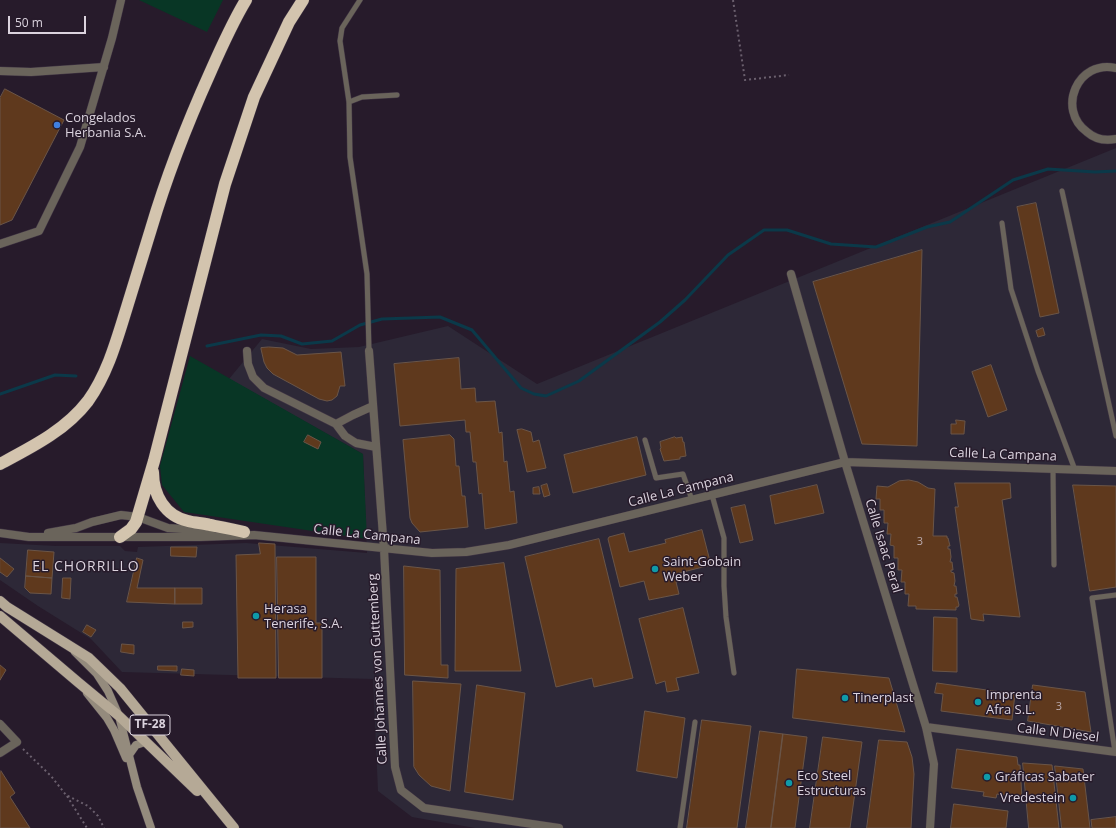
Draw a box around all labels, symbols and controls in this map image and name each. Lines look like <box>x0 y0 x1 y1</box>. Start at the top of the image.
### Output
scale bar <box>10 8 88 34</box>
text: 50 m <box>15 14 43 31</box>
place label: Congelados Herbania S.A. <box>65 110 146 141</box>
marker: Congelados Herbania S.A. <box>52 120 62 130</box>
street label: Calle La Campana <box>949 445 1057 465</box>
street label: Calle La Campana <box>627 469 735 511</box>
street label: Calle Isaac Peral <box>861 497 905 595</box>
street label: Calle La Campana <box>313 522 421 548</box>
house number: 3 <box>917 535 923 549</box>
place label: Saint-Gobain Weber <box>663 554 741 585</box>
district label: EL CHORRILLO <box>32 559 140 575</box>
marker: Saint-Gobain Weber <box>650 564 660 574</box>
street label: Calle Johannes von Guttemberg <box>365 573 391 765</box>
place label: Herasa Tenerife, S.A. <box>264 601 343 632</box>
marker: Herasa Tenerife, S.A. <box>251 611 261 621</box>
place label: Imprenta Afra S.L. <box>986 687 1042 718</box>
place label: Tinerplast <box>853 690 913 706</box>
marker: Tinerplast <box>840 693 850 703</box>
marker: Imprenta Afra S.L. <box>973 697 983 707</box>
house number: 3 <box>1056 700 1062 714</box>
road number: TF-28 <box>130 715 170 735</box>
street label: Calle N Diesel <box>1016 720 1100 746</box>
place label: Eco Steel Estructuras <box>797 768 866 799</box>
place label: Gráficas Sabater <box>995 769 1094 785</box>
marker: Gráficas Sabater <box>982 772 992 782</box>
marker: Eco Steel Estructuras <box>784 778 794 788</box>
place label: Vredestein <box>1000 790 1065 806</box>
marker: Vredestein <box>1068 793 1078 803</box>

